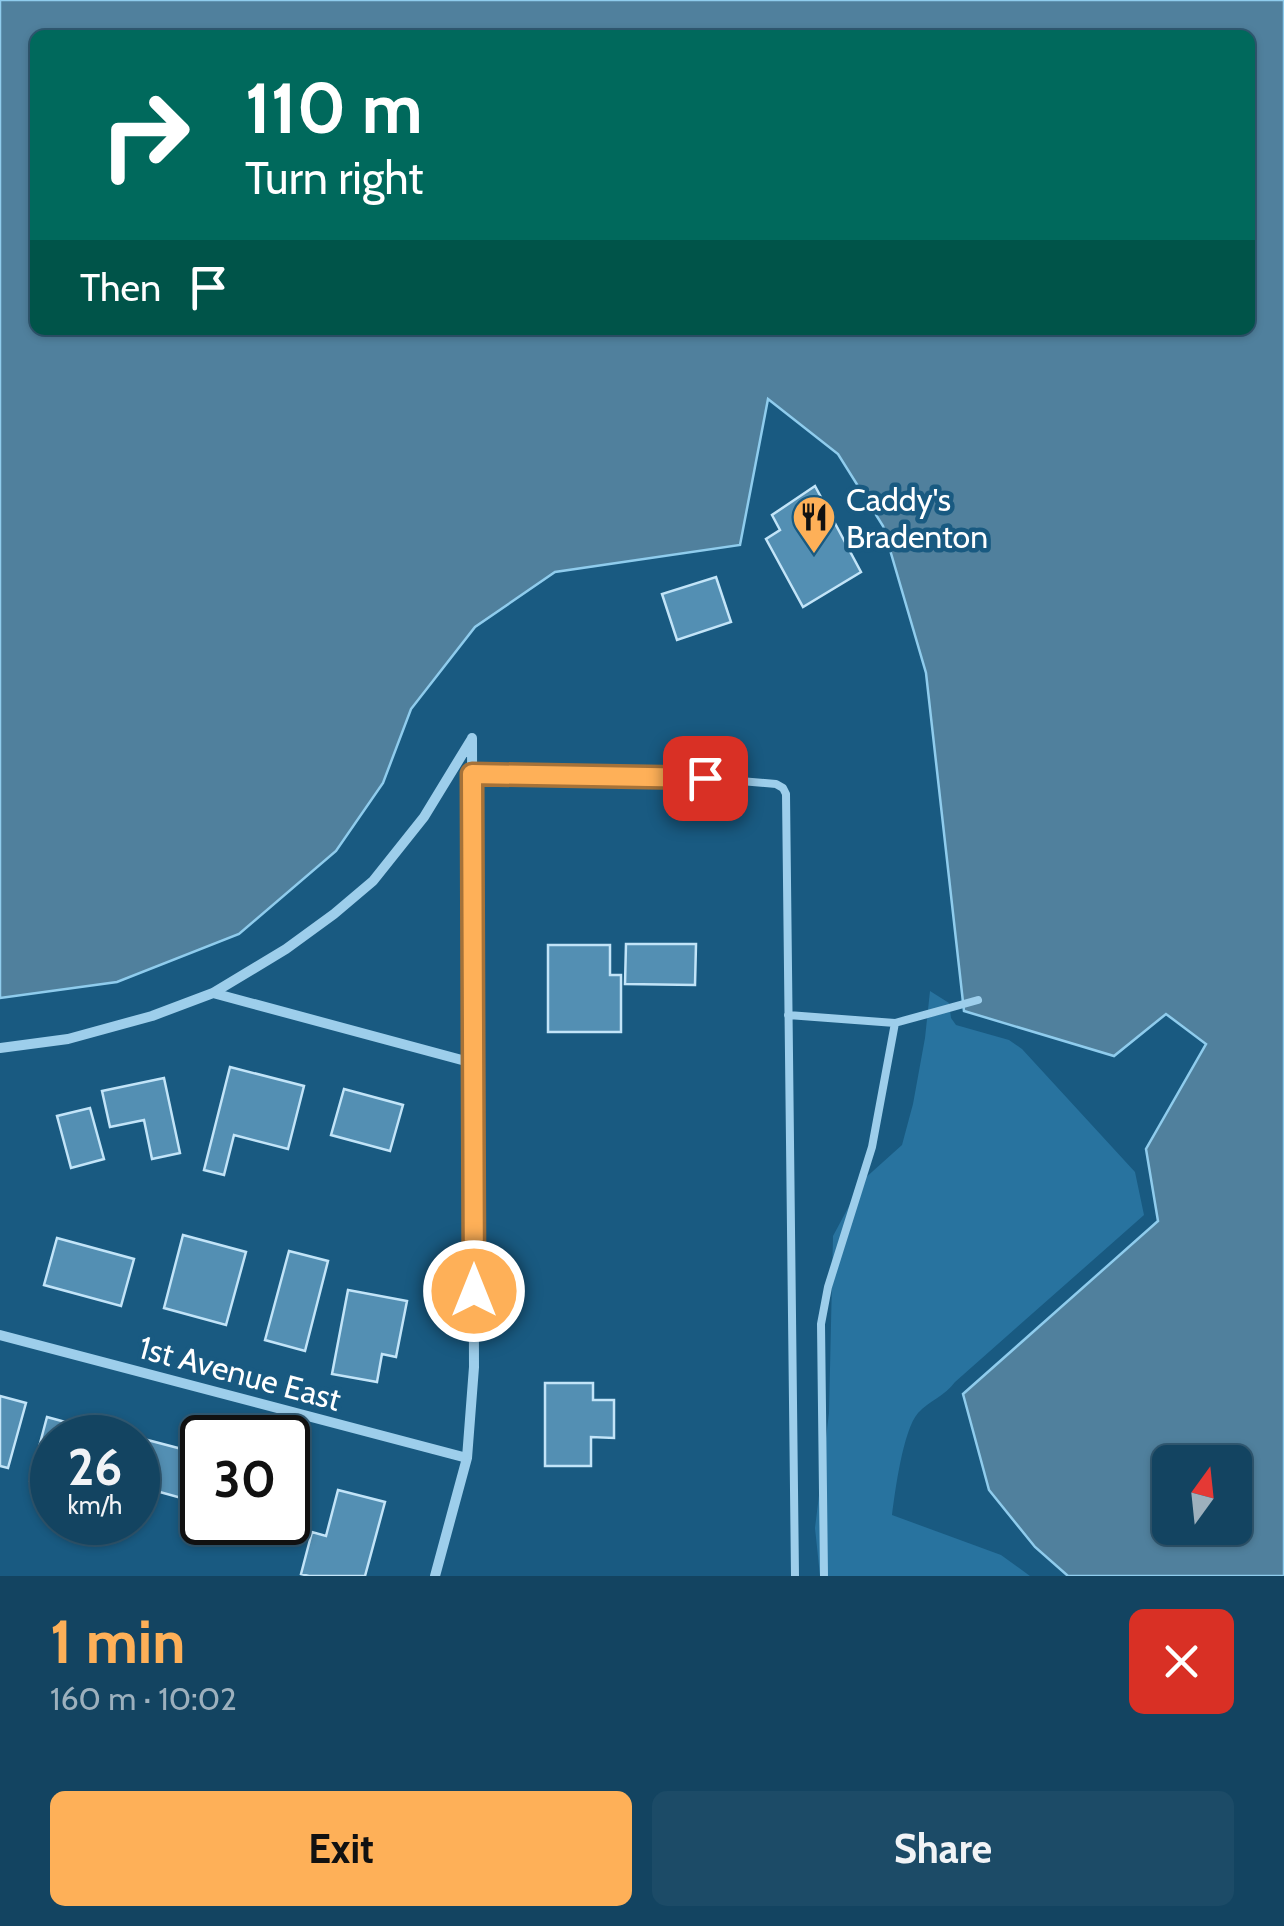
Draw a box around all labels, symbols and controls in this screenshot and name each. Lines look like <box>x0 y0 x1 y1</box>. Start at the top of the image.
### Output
text: 110 m <box>245 65 423 151</box>
icon: right <box>80 70 210 200</box>
text: Turn right <box>245 151 424 205</box>
icon: arrive <box>181 260 236 315</box>
text: Then <box>80 264 161 311</box>
place label: Caddy's Bradenton <box>846 480 988 556</box>
restaurant icon: Caddy's Bradenton <box>791 494 837 555</box>
pin <box>663 736 748 821</box>
icon: arrive <box>678 751 733 806</box>
position arrow <box>422 1239 526 1343</box>
street label: 1st Avenue East <box>135 1327 345 1419</box>
speed limit sign: 30 <box>180 1415 310 1545</box>
text: 26 <box>68 1437 122 1498</box>
north arrow <box>1152 1445 1252 1545</box>
map controls <box>1152 1445 1252 1545</box>
text: km/h <box>68 1490 122 1520</box>
text: 1 min <box>50 1605 185 1678</box>
button: close <box>1129 1609 1234 1714</box>
text: 160 m · 10:02 <box>50 1679 237 1718</box>
button: Exit <box>50 1791 632 1906</box>
button: Share <box>652 1791 1234 1906</box>

